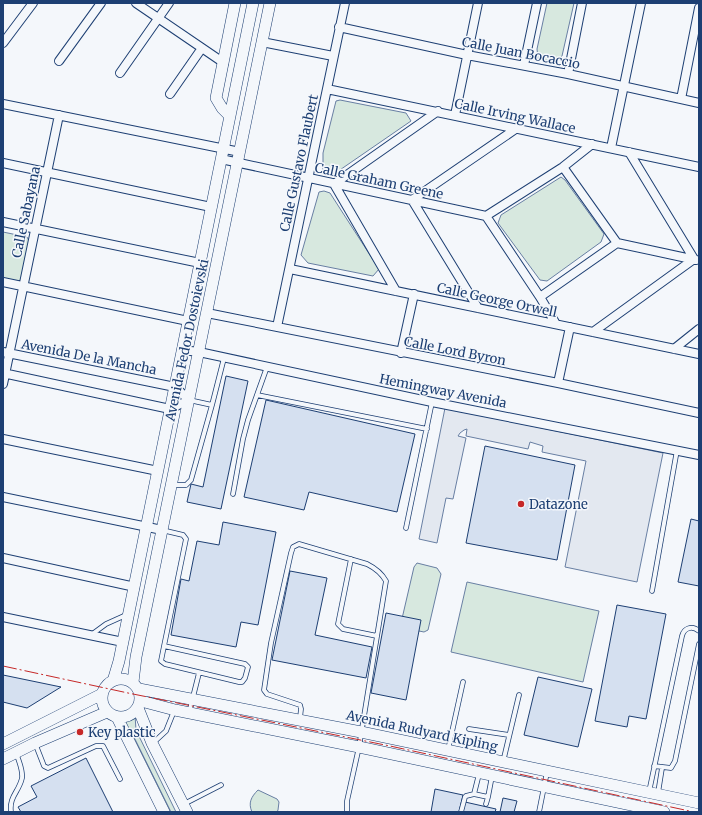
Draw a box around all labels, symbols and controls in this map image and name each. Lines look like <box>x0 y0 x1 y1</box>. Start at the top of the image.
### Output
street label: Calle Juan Bocaccio <box>461 33 582 73</box>
street label: Calle Gustavo Flaubert <box>276 93 322 233</box>
street label: Calle Irving Wallace <box>453 95 577 137</box>
street label: Calle Graham Greene <box>313 159 445 203</box>
street label: Calle Sabayana <box>8 165 44 259</box>
street label: Avenida Fedor Dostoievski <box>161 257 213 424</box>
street label: Calle George Orwell <box>435 279 559 321</box>
street label: Calle Lord Byron <box>403 333 508 369</box>
street label: Avenida De la Mancha <box>19 335 158 378</box>
street label: Hemingway Avenida <box>378 370 508 412</box>
place label: Datazone <box>529 496 588 513</box>
marker: Datazone <box>516 499 526 509</box>
street label: Avenida Rudyard Kipling <box>344 706 499 755</box>
place label: Key plastic <box>88 724 156 741</box>
marker: Key plastic <box>75 727 85 737</box>

